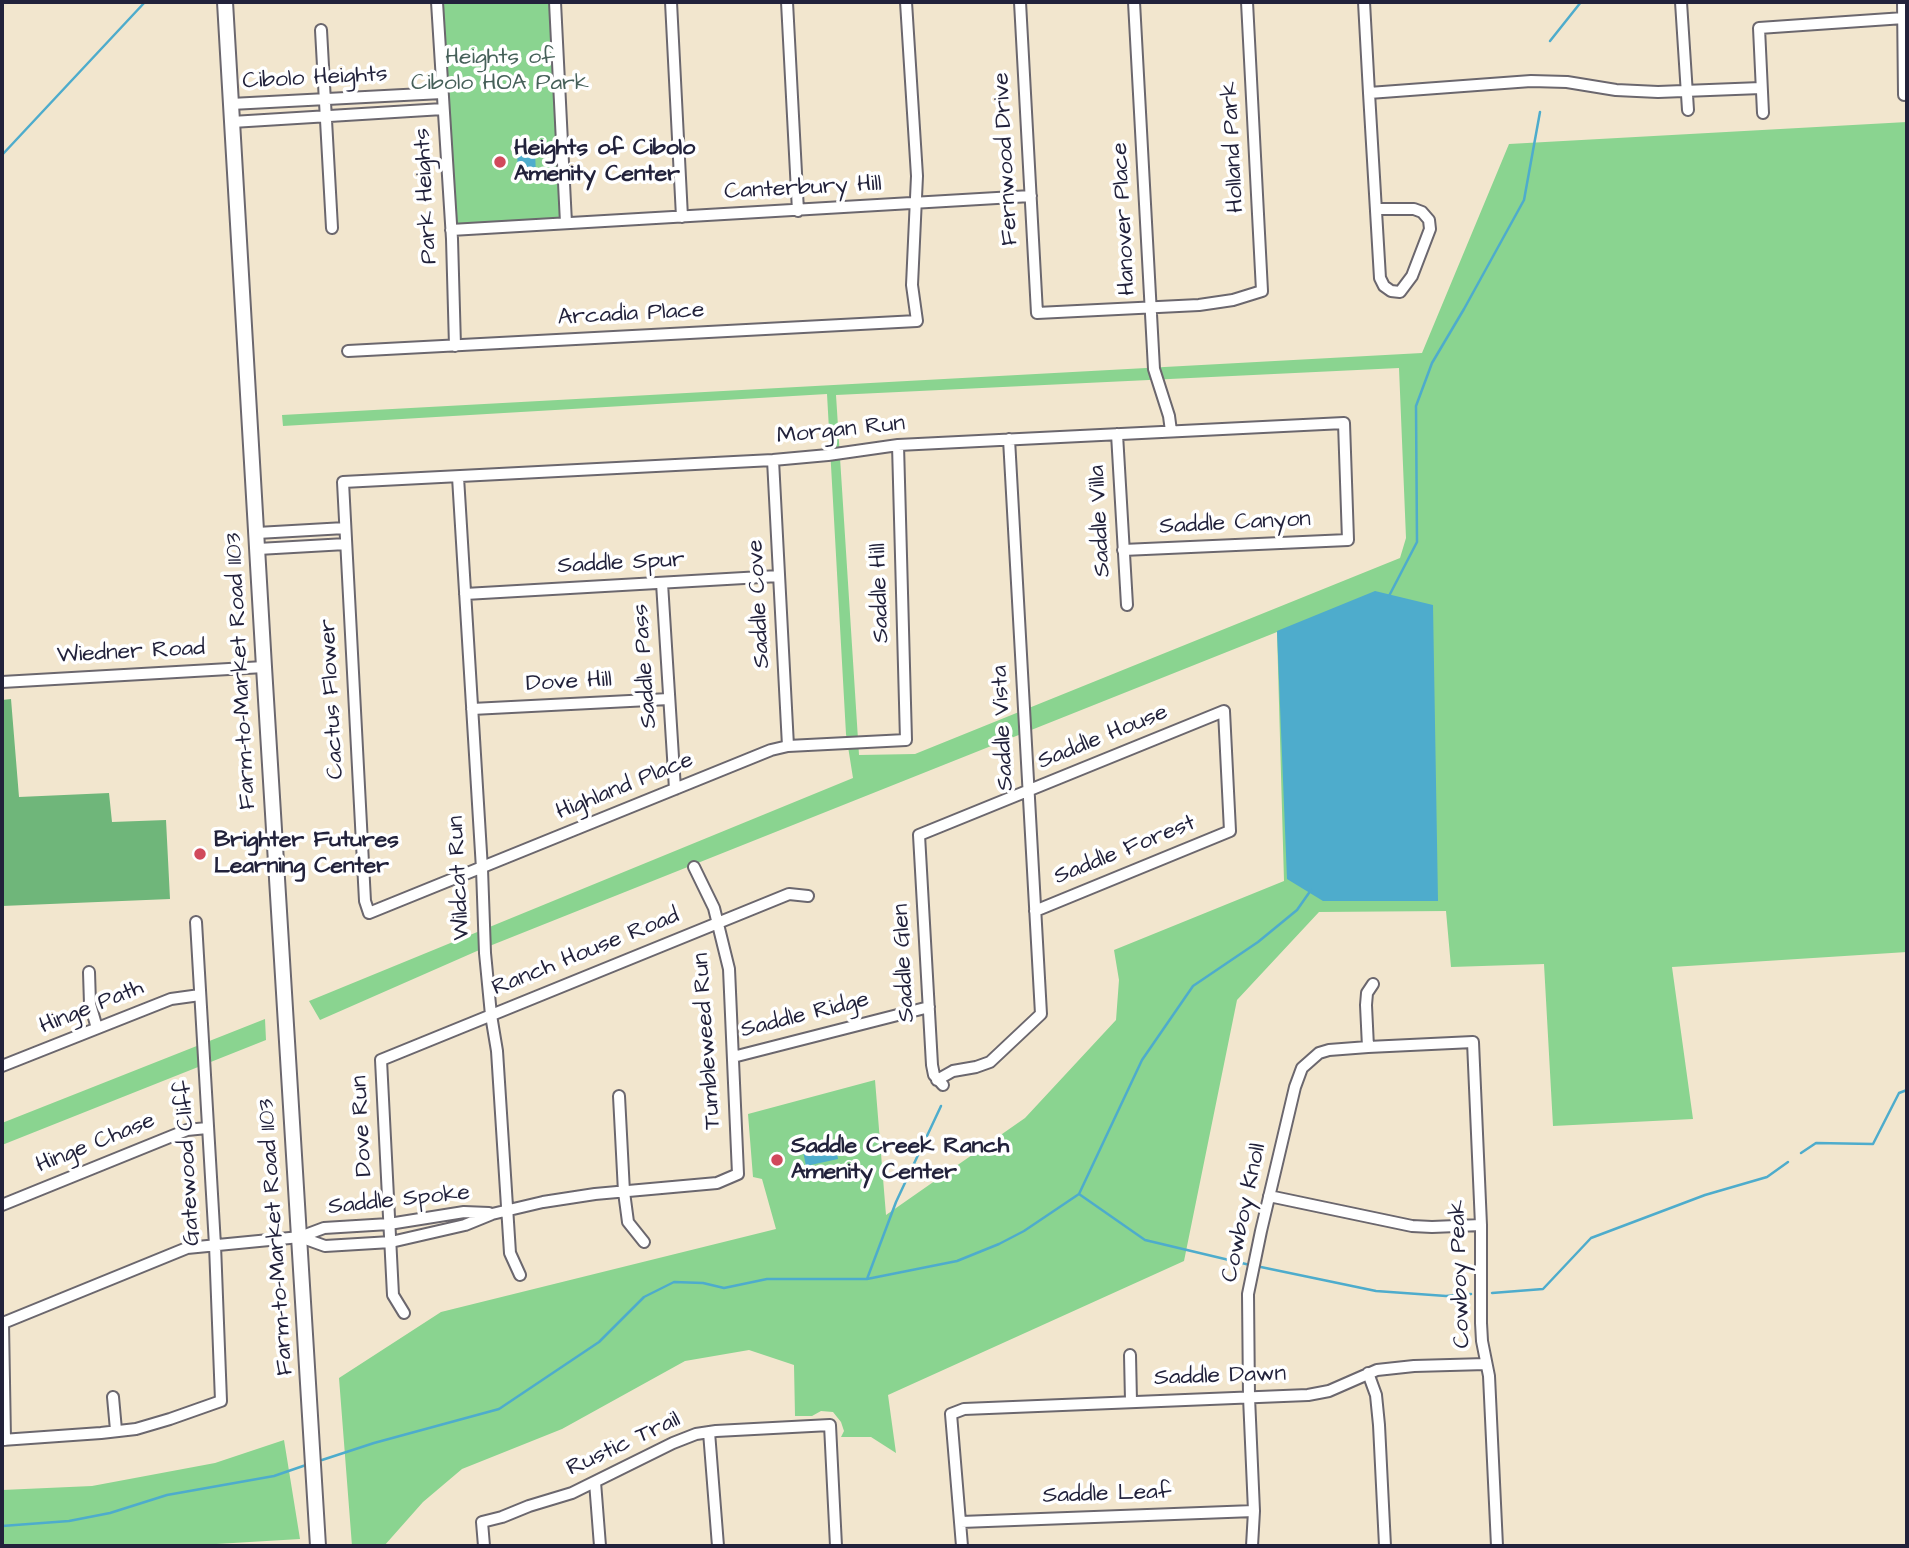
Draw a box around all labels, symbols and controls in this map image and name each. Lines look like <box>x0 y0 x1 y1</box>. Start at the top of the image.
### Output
park label: Heights of Cibolo HOA Park <box>411 44 589 98</box>
street label: Cibolo Heights <box>242 61 388 97</box>
street label: Fernwood Drive <box>989 72 1025 246</box>
street label: Holland Park <box>1217 81 1251 213</box>
street label: Park Heights <box>410 127 444 265</box>
place label: Heights of Cibolo Amenity Center <box>514 135 695 189</box>
street label: Hanover Place <box>1107 142 1143 296</box>
marker: Heights of Cibolo Amenity Center <box>492 154 508 170</box>
street label: Canterbury Hill <box>724 171 882 207</box>
street label: Arcadia Place <box>557 297 705 333</box>
street label: Morgan Run <box>776 411 906 451</box>
street label: Saddle Villa <box>1084 464 1118 578</box>
street label: Saddle Canyon <box>1158 506 1312 542</box>
street label: Farm-to-Market Road 1103 <box>221 532 263 810</box>
street label: Saddle Cove <box>743 539 777 669</box>
street label: Saddle Hill <box>865 543 897 643</box>
street label: Saddle Spur <box>557 547 685 581</box>
street label: Saddle Pass <box>628 603 664 729</box>
street label: Cactus Flower <box>315 618 351 780</box>
street label: Wiedner Road <box>56 635 206 671</box>
street label: Saddle Vista <box>987 664 1021 792</box>
street label: Dove Hill <box>525 667 613 699</box>
street label: Saddle House <box>1034 699 1172 777</box>
street label: Highland Place <box>552 747 698 827</box>
street label: Saddle Forest <box>1050 810 1200 892</box>
street label: Wildcat Run <box>443 815 477 941</box>
place label: Brighter Futures Learning Center <box>214 827 399 881</box>
marker: Brighter Futures Learning Center <box>192 846 208 862</box>
street label: Ranch House Road <box>488 903 684 1003</box>
street label: Saddle Glen <box>888 903 922 1023</box>
street label: Tumbleweed Run <box>688 952 728 1130</box>
street label: Hinge Path <box>36 975 148 1041</box>
street label: Saddle Ridge <box>738 987 872 1045</box>
street label: Dove Run <box>347 1075 379 1177</box>
street label: Gatewood Cliff <box>171 1080 207 1246</box>
street label: Farm-to-Market Road 1103 <box>254 1098 300 1376</box>
street label: Hinge Chase <box>33 1108 159 1180</box>
place label: Saddle Creek Ranch Amenity Center <box>791 1133 1009 1187</box>
street label: Cowboy Knoll <box>1217 1141 1273 1285</box>
marker: Saddle Creek Ranch Amenity Center <box>769 1152 785 1168</box>
street label: Saddle Spoke <box>327 1180 471 1222</box>
street label: Cowboy Peak <box>1445 1199 1477 1349</box>
street label: Saddle Dawn <box>1154 1361 1286 1393</box>
street label: Rustic Trail <box>563 1407 685 1483</box>
street label: Saddle Leaf <box>1042 1479 1172 1511</box>

